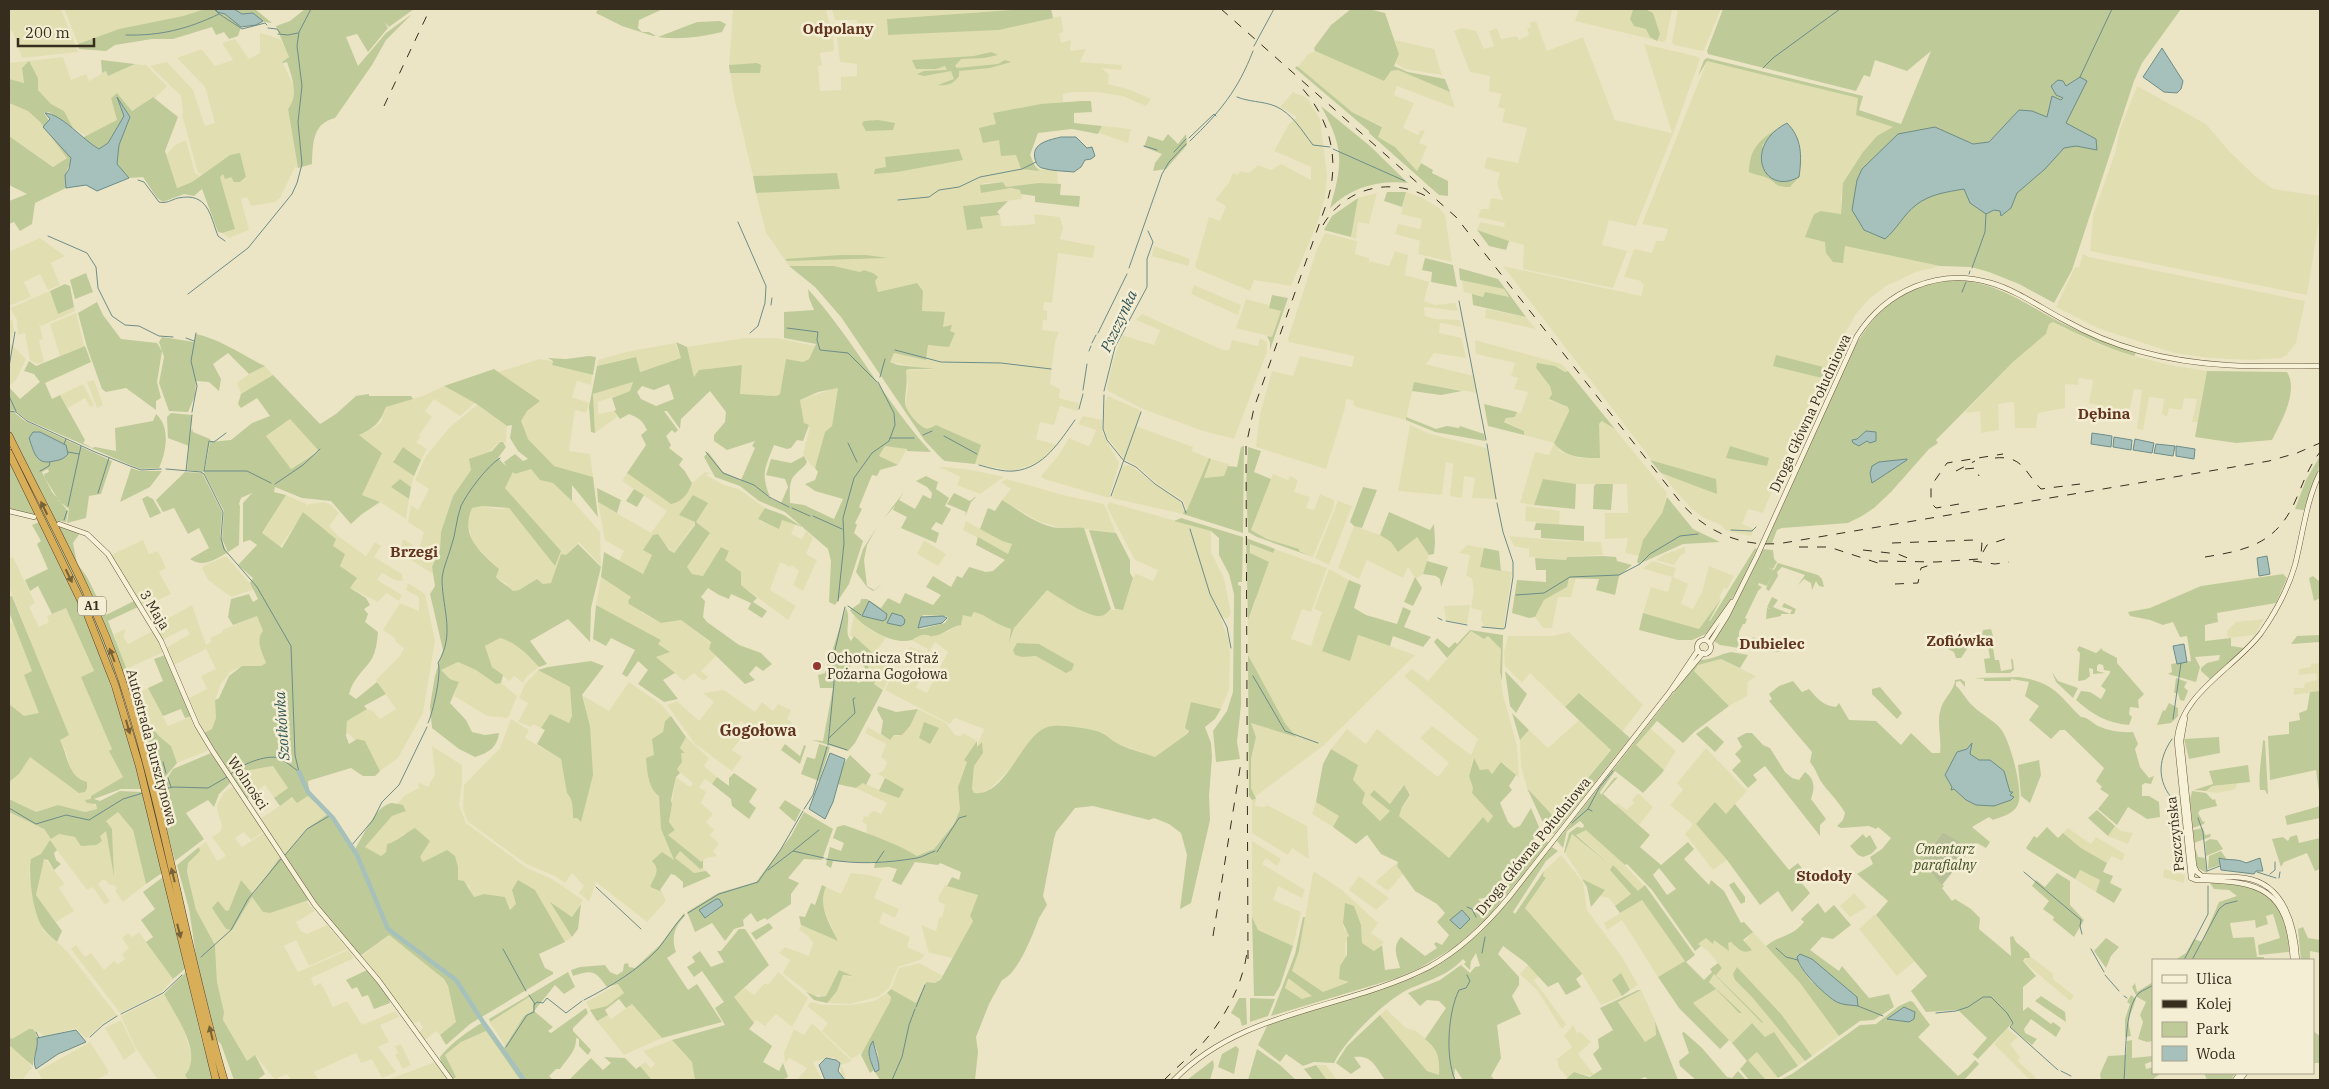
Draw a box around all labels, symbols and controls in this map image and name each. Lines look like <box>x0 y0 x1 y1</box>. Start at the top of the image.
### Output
scale bar <box>18 15 94 47</box>
district label: Odpolany <box>803 19 874 38</box>
text: 200 m <box>25 23 70 42</box>
water label: Pszczynka <box>1096 286 1141 356</box>
street label: Droga Główna Południowa <box>1765 331 1855 495</box>
district label: Dębina <box>2078 404 2131 423</box>
one-way arrow <box>40 500 48 515</box>
district label: Brzegi <box>390 542 438 561</box>
one-way arrow <box>65 568 73 583</box>
street label: 3 Maja <box>136 587 174 634</box>
road number: A1 <box>78 596 106 616</box>
district label: Zofiówka <box>1926 631 1994 650</box>
district label: Dubielec <box>1739 634 1805 653</box>
one-way arrow <box>108 648 116 662</box>
place label: Ochotnicza Straż Pożarna Gogołowa <box>827 649 948 683</box>
marker: Ochotnicza Straż Pożarna Gogołowa <box>811 660 823 672</box>
street label: Autostrada Bursztynowa <box>122 667 182 827</box>
water label: Szotkówka <box>270 690 293 762</box>
one-way arrow <box>125 719 133 734</box>
district label: Gogołowa <box>719 720 797 740</box>
street label: Wolności <box>224 753 272 813</box>
street label: Droga Główna Południowa <box>1472 773 1595 919</box>
street label: Pszczyńska <box>2162 795 2188 872</box>
park label: Cmentarz parafialny <box>1912 840 1978 874</box>
district label: Stodoły <box>1796 866 1852 885</box>
one-way arrow <box>169 868 177 883</box>
one-way arrow <box>175 924 183 939</box>
legend <box>2152 959 2314 1074</box>
text: Ulica <box>2196 969 2232 988</box>
text: Kolej <box>2196 994 2232 1013</box>
text: Park <box>2196 1019 2229 1038</box>
one-way arrow <box>207 1026 215 1041</box>
text: Woda <box>2196 1044 2236 1063</box>

